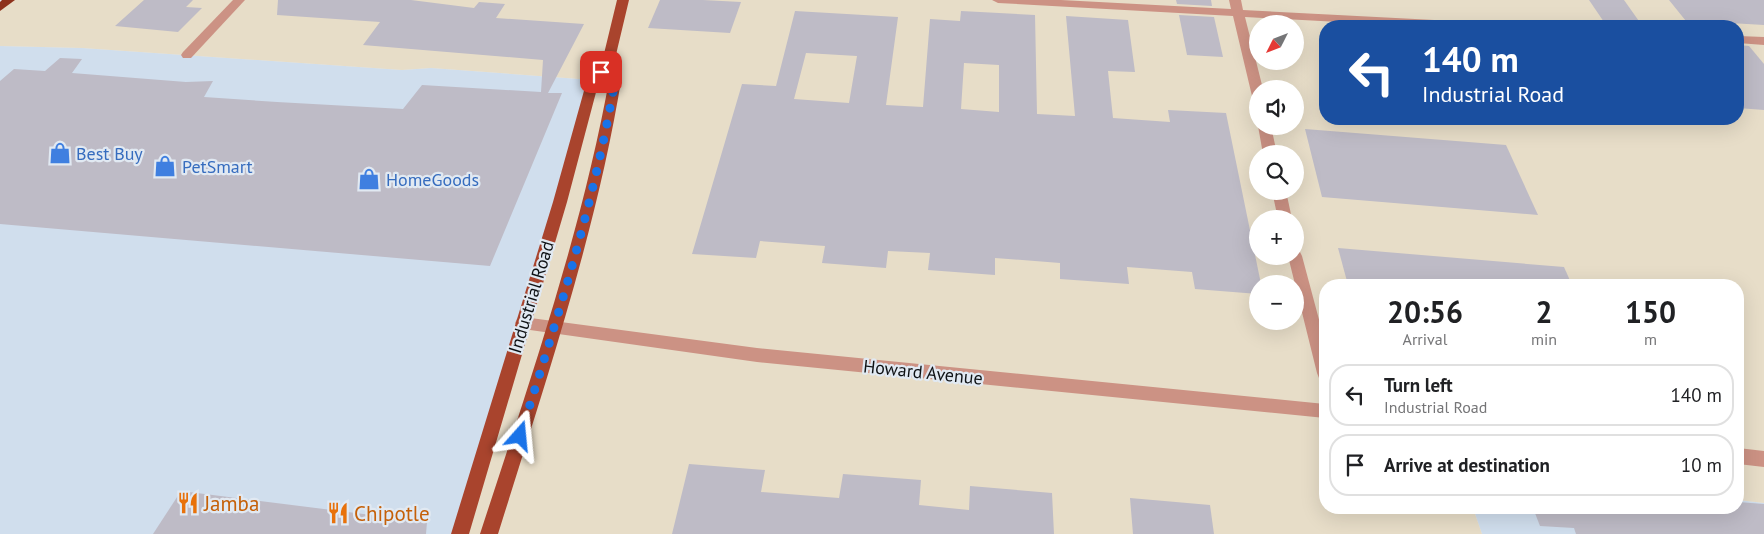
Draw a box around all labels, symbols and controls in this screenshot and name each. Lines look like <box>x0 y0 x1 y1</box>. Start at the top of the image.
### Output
north arrow <box>1249 15 1304 70</box>
map controls <box>1249 15 1304 330</box>
text: 140 m <box>1422 36 1519 82</box>
icon: left <box>1339 40 1404 105</box>
pin <box>580 51 622 93</box>
icon: arrive <box>587 58 615 86</box>
button: sound <box>1249 80 1304 135</box>
text: Industrial Road <box>1422 80 1564 108</box>
shop icon: Best Buy <box>47 140 73 166</box>
place label: Best Buy <box>76 142 143 165</box>
button: search <box>1249 145 1304 200</box>
shop icon: PetSmart <box>152 153 178 179</box>
place label: PetSmart <box>182 155 253 178</box>
shop icon: HomeGoods <box>356 166 382 192</box>
place label: HomeGoods <box>386 168 479 191</box>
button: + <box>1249 210 1304 265</box>
street label: Industrial Road <box>503 238 559 356</box>
button: − <box>1249 275 1304 330</box>
text: 20:56 <box>1387 292 1463 331</box>
text: 2 <box>1536 292 1553 331</box>
text: 150 <box>1625 292 1676 331</box>
text: Arrival <box>1403 329 1447 349</box>
text: min <box>1531 329 1557 349</box>
text: m <box>1644 329 1657 349</box>
street label: Howard Avenue <box>862 354 984 390</box>
text: Turn left <box>1384 373 1453 397</box>
icon: left <box>1341 381 1369 409</box>
text: 140 m <box>1670 383 1722 407</box>
text: Industrial Road <box>1384 397 1487 417</box>
position arrow <box>493 409 545 461</box>
icon: arrive <box>1341 451 1369 479</box>
text: Arrive at destination <box>1384 453 1550 477</box>
text: 10 m <box>1681 453 1722 477</box>
restaurant icon: Jamba <box>175 490 201 516</box>
place label: Jamba <box>203 490 259 517</box>
restaurant icon: Chipotle <box>325 500 351 526</box>
place label: Chipotle <box>354 500 430 527</box>

